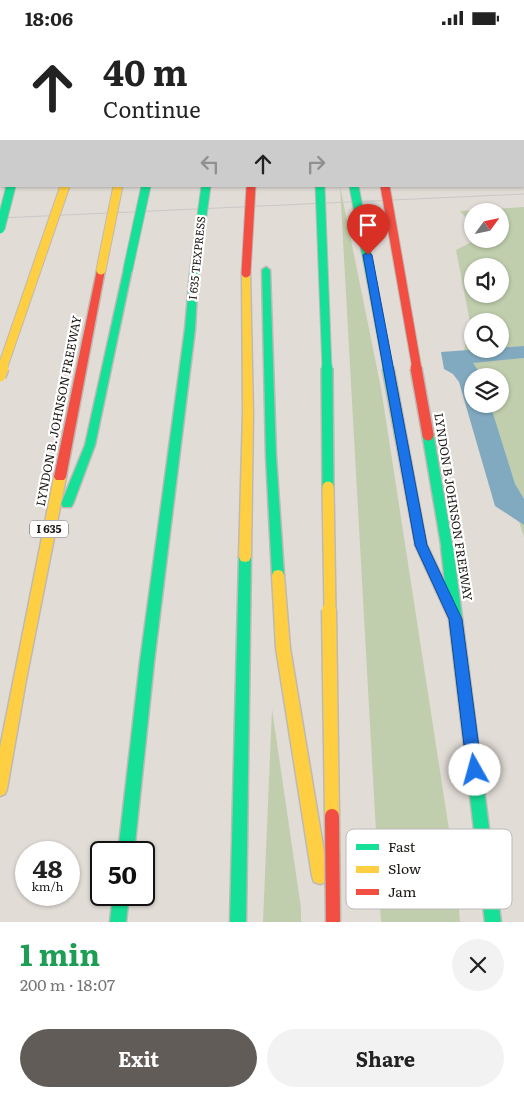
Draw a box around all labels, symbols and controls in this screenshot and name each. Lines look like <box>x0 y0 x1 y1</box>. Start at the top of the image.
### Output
text: 18:06 <box>25 4 73 32</box>
text: 40 m <box>103 45 188 97</box>
icon: ahead <box>20 55 85 120</box>
text: Continue <box>103 92 201 125</box>
icon: left <box>196 150 224 178</box>
icon: ahead <box>249 150 277 178</box>
icon: right <box>302 150 330 178</box>
north arrow <box>464 203 509 247</box>
map controls <box>464 203 509 413</box>
pin <box>347 204 389 255</box>
icon: arrive <box>354 211 382 239</box>
street label: I 635 TEXPRESS <box>184 215 208 300</box>
button: sound <box>464 258 509 303</box>
button: search <box>464 313 509 358</box>
street label: LYNDON B. JOHNSON FREEWAY <box>31 314 85 508</box>
button: layers <box>464 368 509 413</box>
street label: LYNDON B JOHNSON FREEWAY <box>430 412 478 602</box>
road number: I 635 <box>30 521 68 537</box>
position arrow <box>448 743 500 795</box>
legend <box>346 829 512 909</box>
text: Fast <box>388 836 416 856</box>
speed limit sign: 50 <box>90 841 155 906</box>
text: 48 <box>33 849 62 886</box>
text: Slow <box>388 858 421 878</box>
text: km/h <box>32 877 63 895</box>
text: Jam <box>388 881 417 901</box>
text: 1 min <box>20 931 100 975</box>
button: close <box>452 939 504 991</box>
text: 200 m · 18:07 <box>20 972 115 996</box>
button: Exit <box>20 1029 257 1087</box>
button: Share <box>267 1029 504 1087</box>

